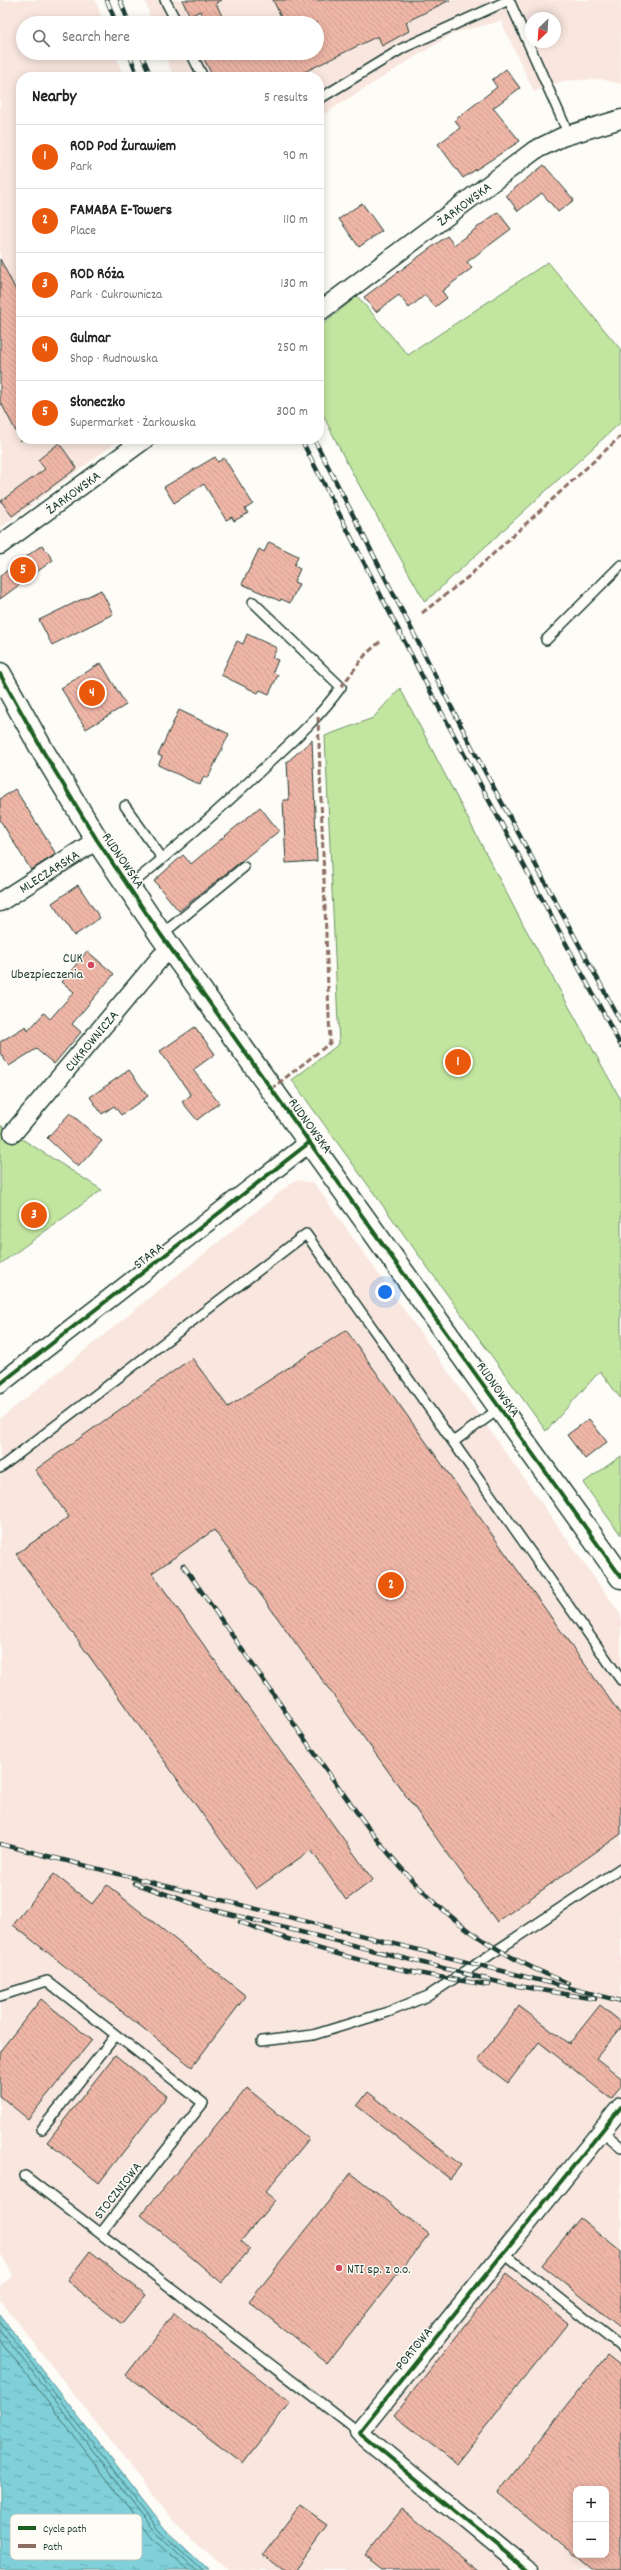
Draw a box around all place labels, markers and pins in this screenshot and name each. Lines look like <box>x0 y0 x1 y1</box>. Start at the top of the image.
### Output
pin: 5 <box>10 555 36 585</box>
pin: 4 <box>79 678 105 708</box>
place label: CUK Ubezpieczenia <box>11 949 84 985</box>
marker: CUK Ubezpieczenia <box>86 960 96 970</box>
pin: 1 <box>445 1047 471 1077</box>
pin: 3 <box>21 1200 47 1230</box>
pin: 2 <box>378 1570 404 1600</box>
place label: NTI sp. z o.o. <box>347 2260 411 2280</box>
marker: NTI sp. z o.o. <box>334 2263 344 2273</box>

